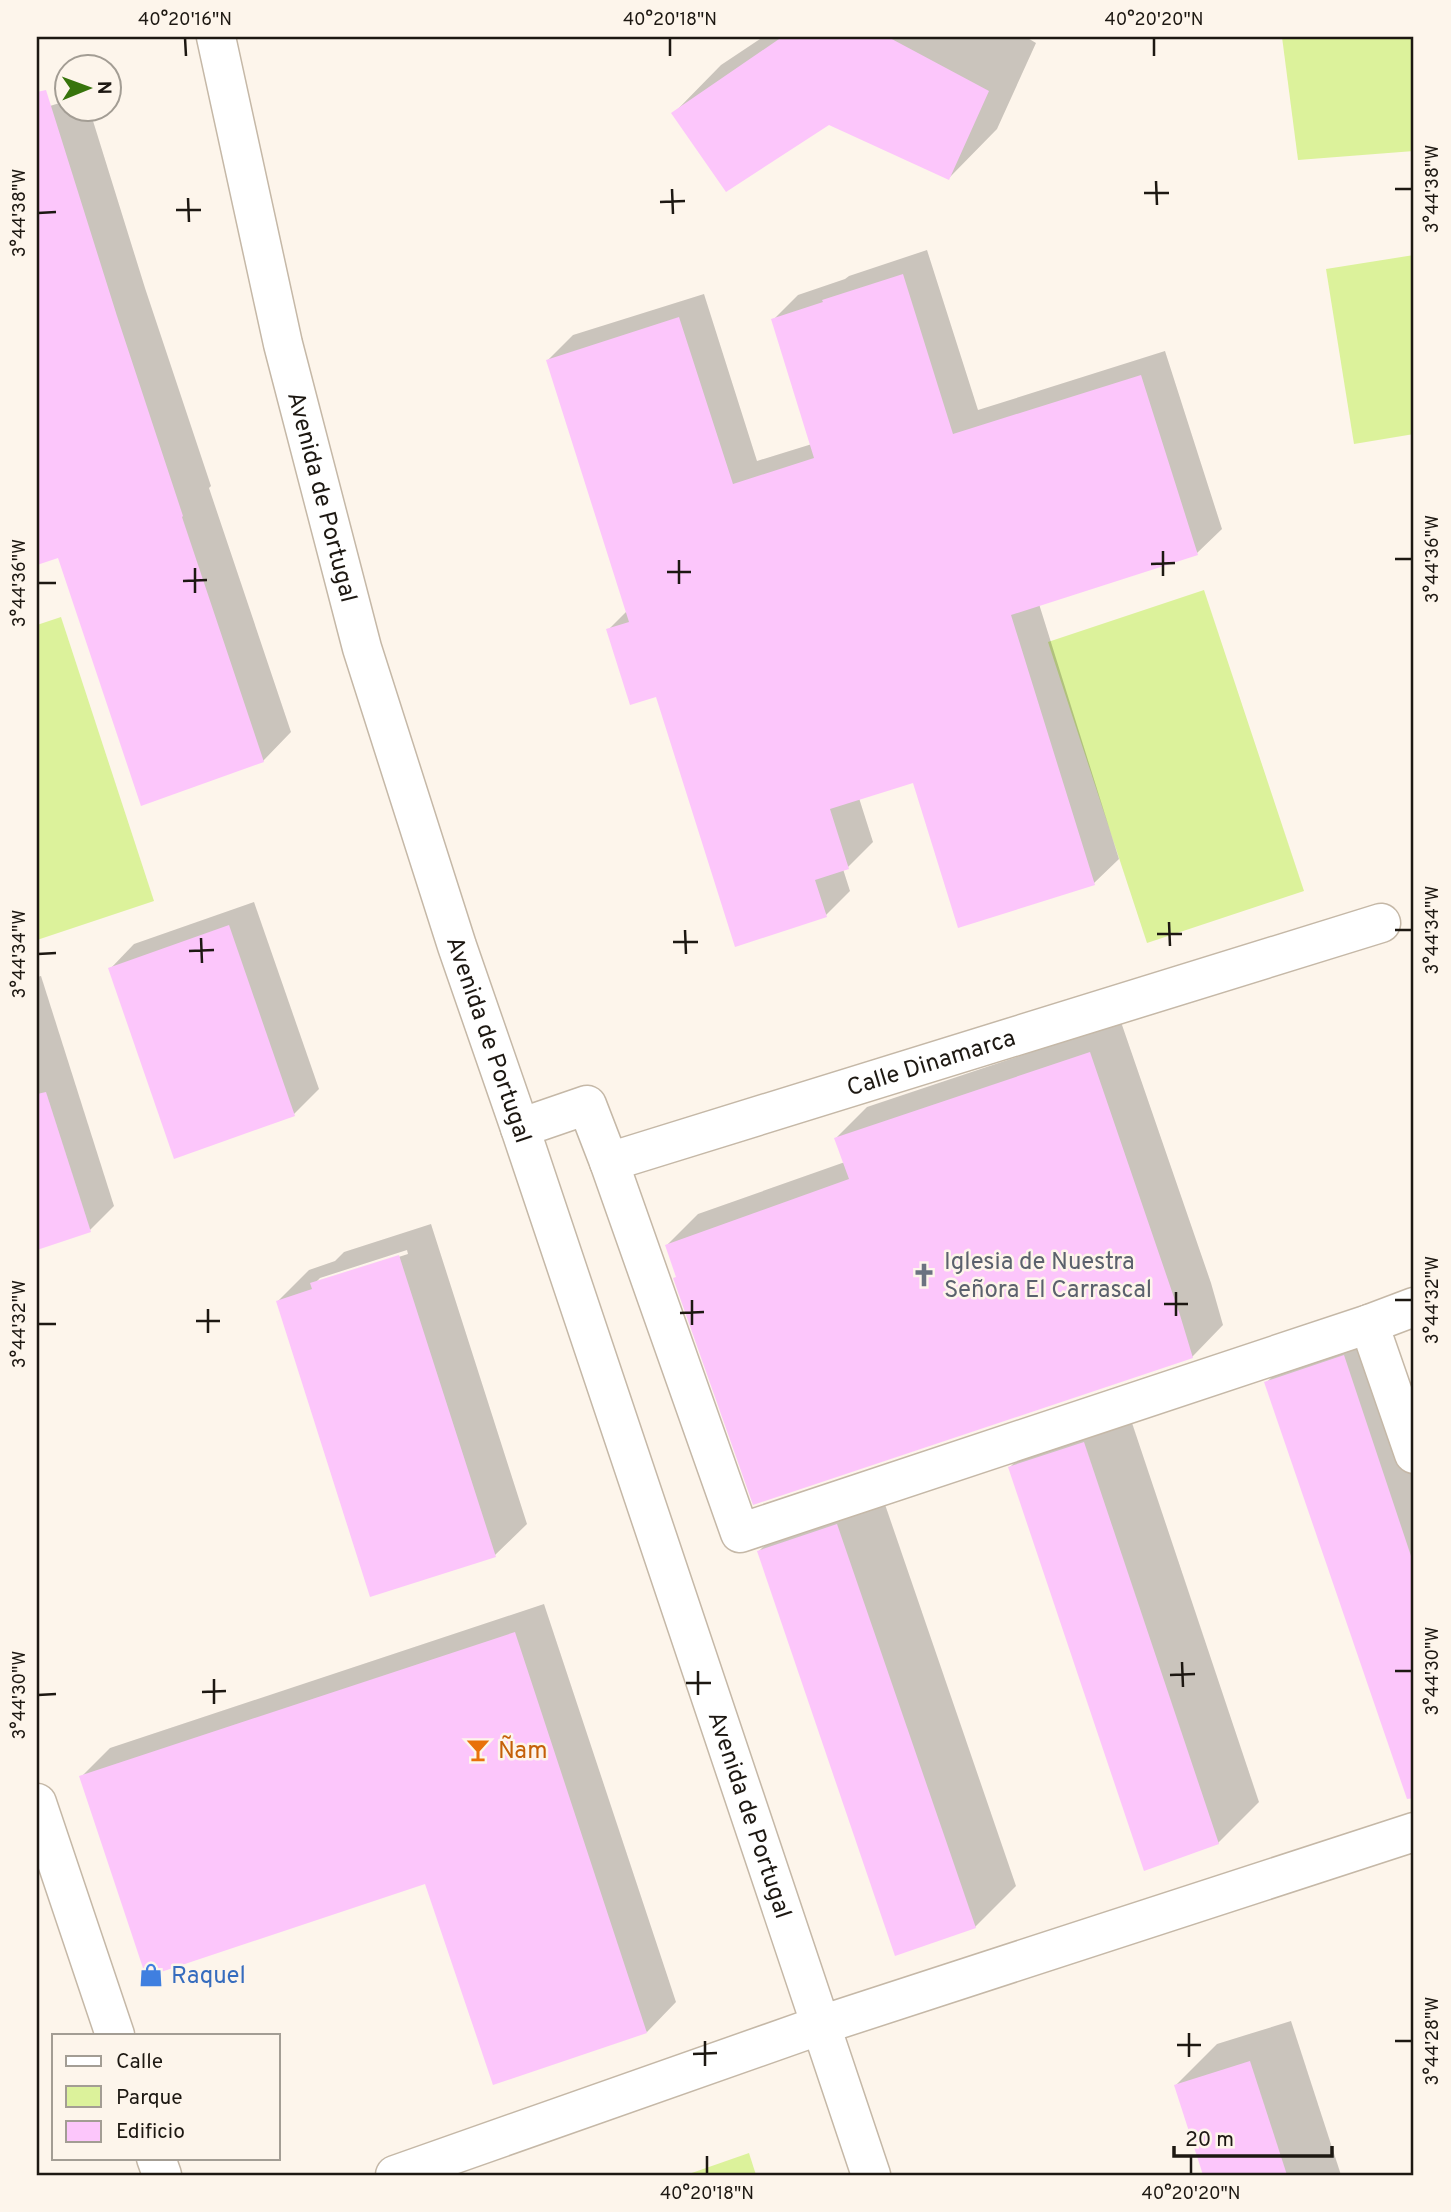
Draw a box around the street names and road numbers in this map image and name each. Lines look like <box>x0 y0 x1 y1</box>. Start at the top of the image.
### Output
street label: Avenida de Portugal <box>279 389 363 606</box>
street label: Avenida de Portugal <box>438 933 537 1147</box>
street label: Calle Dinamarca <box>844 1024 1020 1104</box>
street label: Avenida de Portugal <box>700 1708 797 1923</box>

